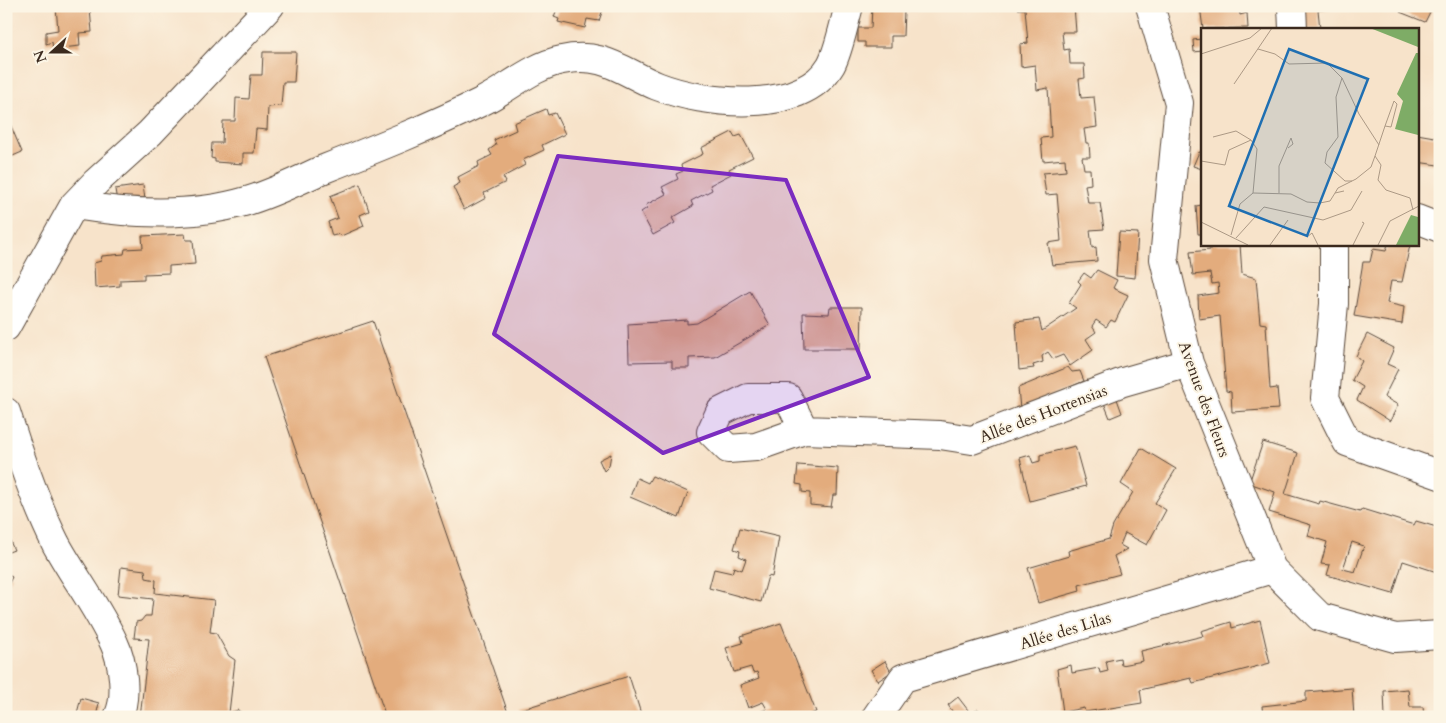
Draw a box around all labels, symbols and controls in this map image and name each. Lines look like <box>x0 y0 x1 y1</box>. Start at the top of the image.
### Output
north arrow <box>28 28 78 78</box>
inset map <box>1201 28 1418 245</box>
text: N <box>29 47 51 66</box>
street label: Avenue des Fleurs <box>1173 338 1235 460</box>
street label: Allée des Hortensias <box>976 379 1110 448</box>
street label: Allée des Lilas <box>1017 607 1114 655</box>

